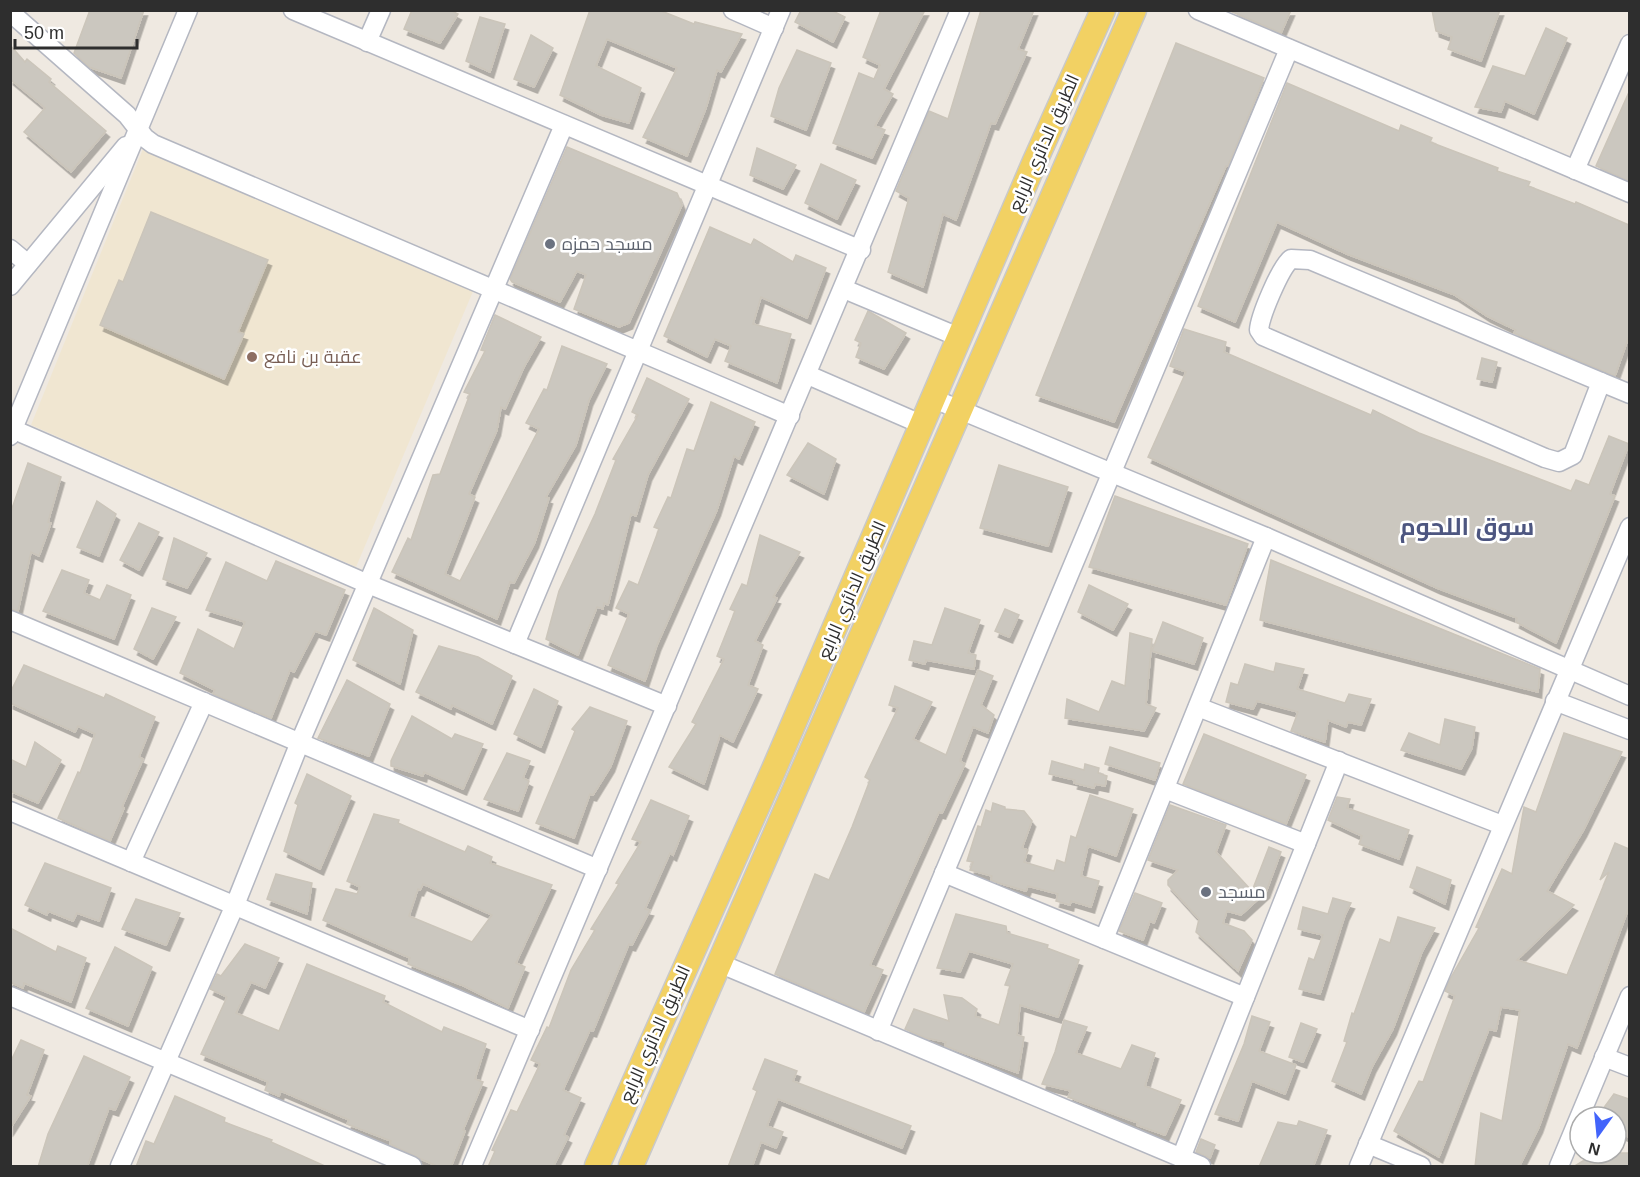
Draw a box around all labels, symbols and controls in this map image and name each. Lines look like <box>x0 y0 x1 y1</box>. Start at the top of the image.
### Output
scale bar <box>15 12 136 50</box>
text: 50 m <box>24 23 64 43</box>
street label: الطريق الدائري الرابع <box>1005 71 1087 216</box>
place label: مسجد حمزه <box>562 234 653 255</box>
marker: مسجد حمزه <box>543 237 557 251</box>
place label: عقبة بن نافع <box>264 347 362 369</box>
marker: عقبة بن نافع <box>245 350 259 364</box>
district label: سوق اللحوم <box>1400 513 1534 543</box>
street label: الطريق الدائري الرابع <box>814 518 894 664</box>
place label: مسجد <box>1218 882 1266 902</box>
marker: مسجد <box>1199 885 1213 899</box>
street label: الطريق الدائري الرابع <box>616 962 698 1107</box>
north arrow <box>1568 1105 1628 1165</box>
text: N <box>1586 1139 1602 1159</box>

